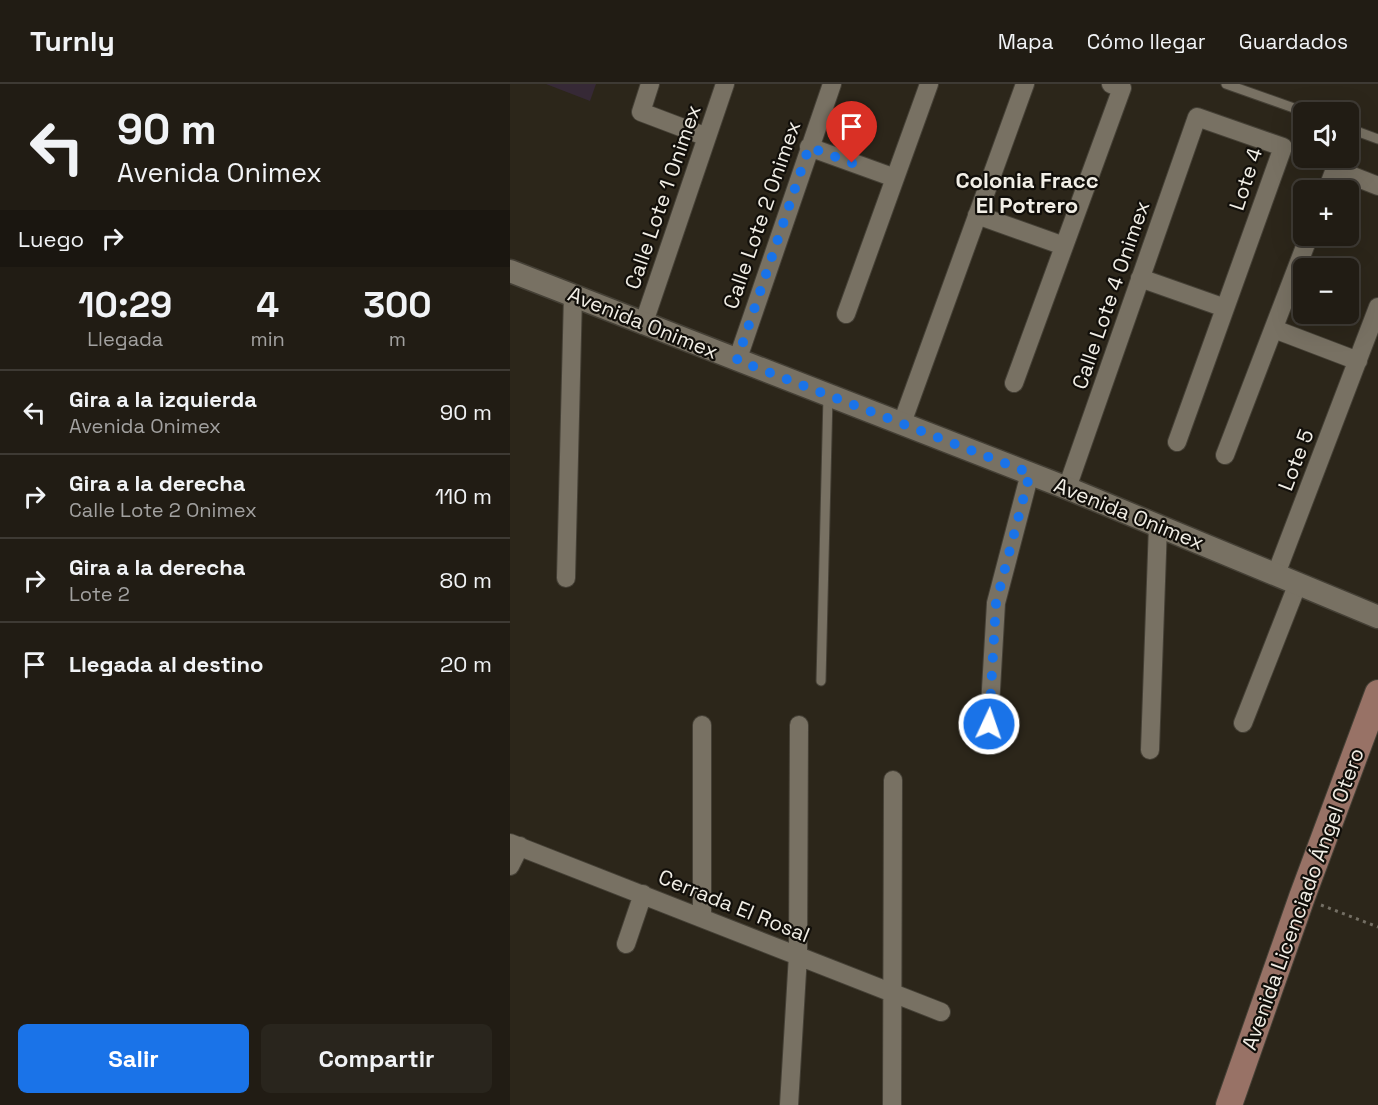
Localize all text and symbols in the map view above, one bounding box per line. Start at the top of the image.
text: Turnly [30,23,115,59]
text: Mapa [998,28,1054,55]
text: Cómo llegar [1087,28,1206,55]
text: Guardados [1239,28,1348,55]
street label: Calle Lote 1 Onimex [618,101,707,293]
pin [826,101,877,163]
map controls [1293,102,1359,324]
button: sound [1293,102,1359,168]
text: 90 m [117,103,217,156]
icon: left [18,108,96,186]
icon: arrive [835,110,868,143]
street label: Calle Lote 2 Onimex [717,117,806,312]
street label: Lote 4 [1223,144,1268,214]
text: Avenida Onimex [117,155,322,190]
district label: Colonia Fracc El Potrero [955,166,1099,219]
button: + [1293,180,1359,246]
street label: Calle Lote 4 Onimex [1066,197,1155,393]
icon: right [96,222,129,255]
text: Luego [18,225,84,253]
button: − [1293,258,1359,324]
street label: Avenida Onimex [564,280,722,365]
text: 10:29 [78,282,172,328]
text: 4 [256,282,279,328]
text: 300 [363,282,432,328]
text: Llegada [87,326,163,352]
text: min [250,326,285,352]
text: m [389,326,406,352]
text: Gira a la izquierda [69,385,257,413]
icon: left [18,396,51,429]
text: 90 m [440,398,492,426]
text: Avenida Onimex [69,413,221,439]
street label: Lote 5 [1272,425,1320,494]
text: Gira a la derecha [69,469,246,497]
street label: Avenida Onimex [1050,471,1208,556]
icon: right [18,480,51,513]
text: 110 m [435,482,492,510]
text: Calle Lote 2 Onimex [69,497,257,523]
text: Gira a la derecha [69,553,246,581]
icon: right [18,564,51,597]
text: 80 m [440,566,492,594]
text: Lote 2 [69,581,130,607]
icon: arrive [18,648,51,681]
text: Llegada al destino [69,650,263,678]
text: 20 m [440,650,492,678]
position arrow [957,692,1021,756]
street label: Avenida Licenciado Ángel Otero [1235,744,1370,1054]
street label: Cerrada El Rosal [654,863,814,948]
button: Salir [18,1024,249,1093]
button: Compartir [261,1024,492,1093]

